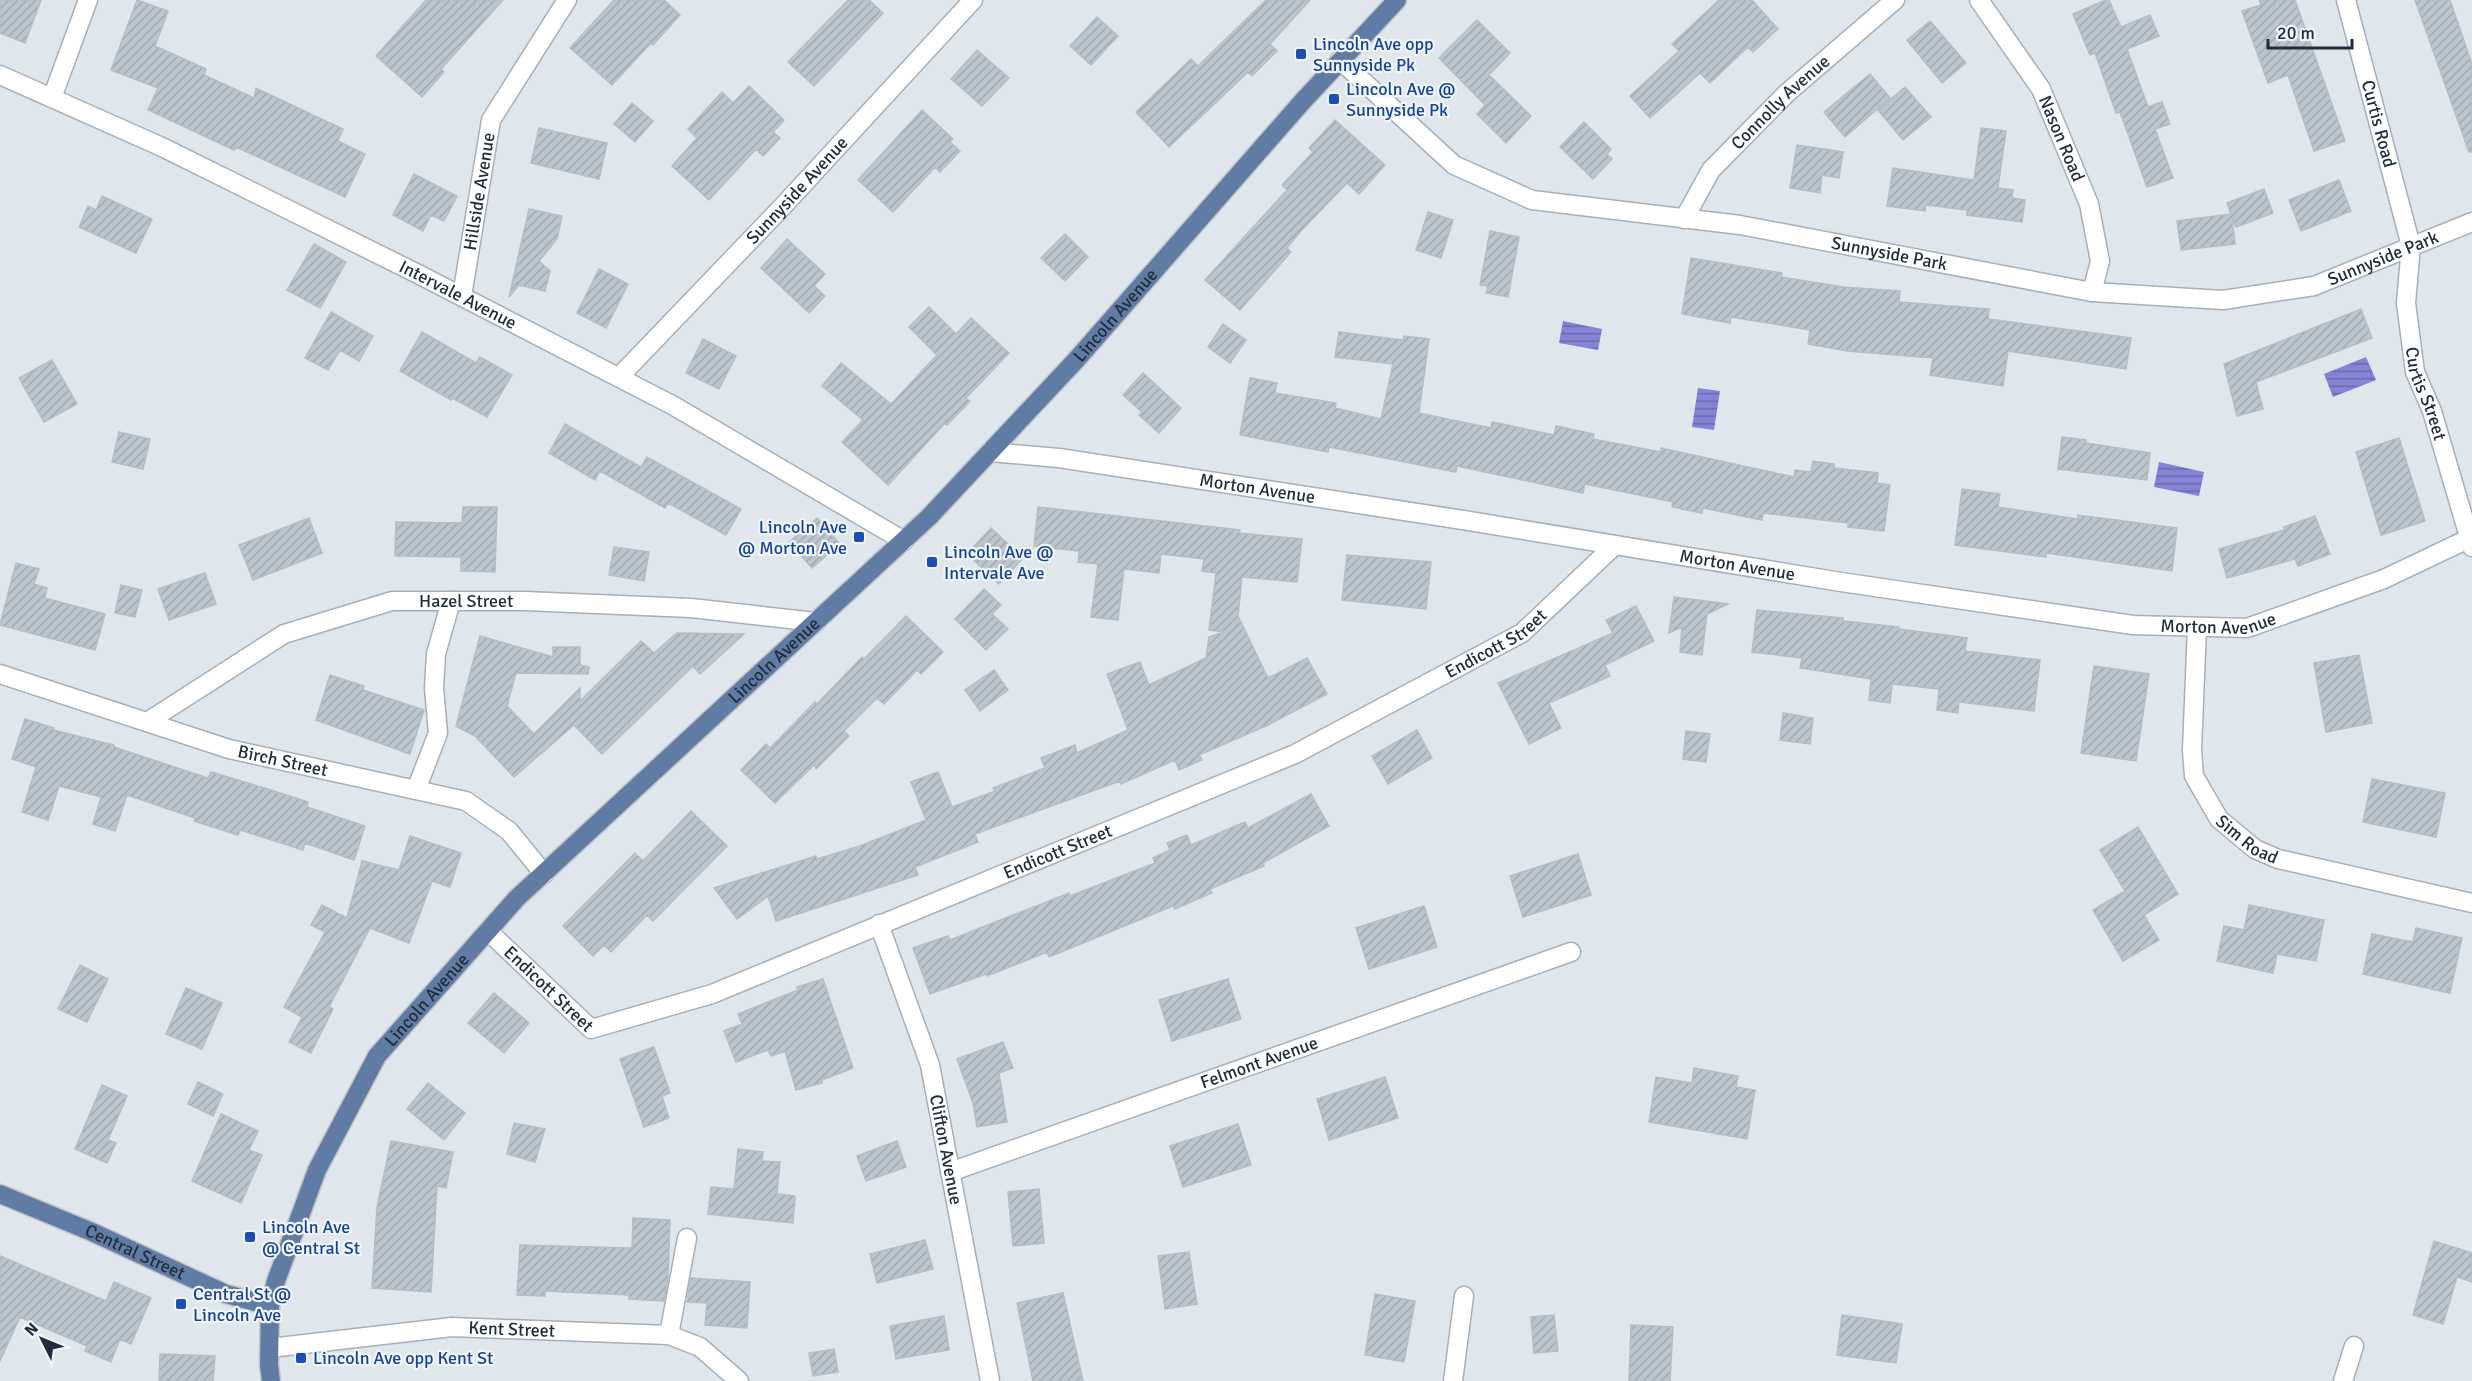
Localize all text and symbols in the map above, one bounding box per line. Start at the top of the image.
scale bar [2268,12,2352,50]
text: 20 m [2277,22,2315,44]
place label: Lincoln Ave opp Sunnyside Pk [1313,33,1434,76]
marker: Lincoln Ave opp Sunnyside Pk [1294,47,1308,61]
street label: Connolly Avenue [1726,50,1834,154]
place label: Lincoln Ave @ Sunnyside Pk [1346,78,1455,121]
street label: Curtis Road [2357,78,2401,170]
marker: Lincoln Ave @ Sunnyside Pk [1327,92,1341,106]
street label: Nason Road [2034,92,2089,185]
street label: Hillside Avenue [459,131,500,252]
street label: Sunnyside Avenue [741,132,853,249]
street label: Sunnyside Park [2324,226,2442,290]
street label: Sunnyside Park [1830,232,1949,275]
street label: Intervale Avenue [396,255,520,334]
street label: Lincoln Avenue [1069,264,1162,366]
street label: Curtis Street [2401,346,2451,443]
street label: Morton Avenue [1198,469,1317,508]
place label: Lincoln Ave @ Morton Ave [738,516,847,559]
marker: Lincoln Ave @ Morton Ave [852,530,866,544]
place label: Lincoln Ave @ Intervale Ave [944,541,1053,584]
street label: Morton Avenue [1678,545,1797,585]
marker: Lincoln Ave @ Intervale Ave [925,555,939,569]
street label: Hazel Street [419,590,513,612]
street label: Endicott Street [1441,604,1551,683]
street label: Morton Avenue [2160,608,2279,639]
street label: Lincoln Avenue [723,613,824,708]
street label: Birch Street [236,740,330,781]
street label: Sim Road [2211,810,2281,869]
street label: Endicott Street [1000,820,1115,884]
street label: Endicott Street [499,941,598,1037]
street label: Lincoln Avenue [380,949,474,1051]
street label: Felmont Avenue [1197,1031,1321,1093]
street label: Clifton Avenue [925,1092,967,1207]
place label: Lincoln Ave @ Central St [262,1216,360,1259]
street label: Central Street [82,1219,189,1285]
marker: Lincoln Ave @ Central St [243,1230,257,1244]
place label: Central St @ Lincoln Ave [193,1283,291,1326]
marker: Central St @ Lincoln Ave [174,1297,188,1311]
north arrow [12,1309,72,1369]
street label: Kent Street [468,1317,555,1342]
text: N [21,1319,43,1340]
place label: Lincoln Ave opp Kent St [313,1347,493,1369]
marker: Lincoln Ave opp Kent St [294,1351,308,1365]

